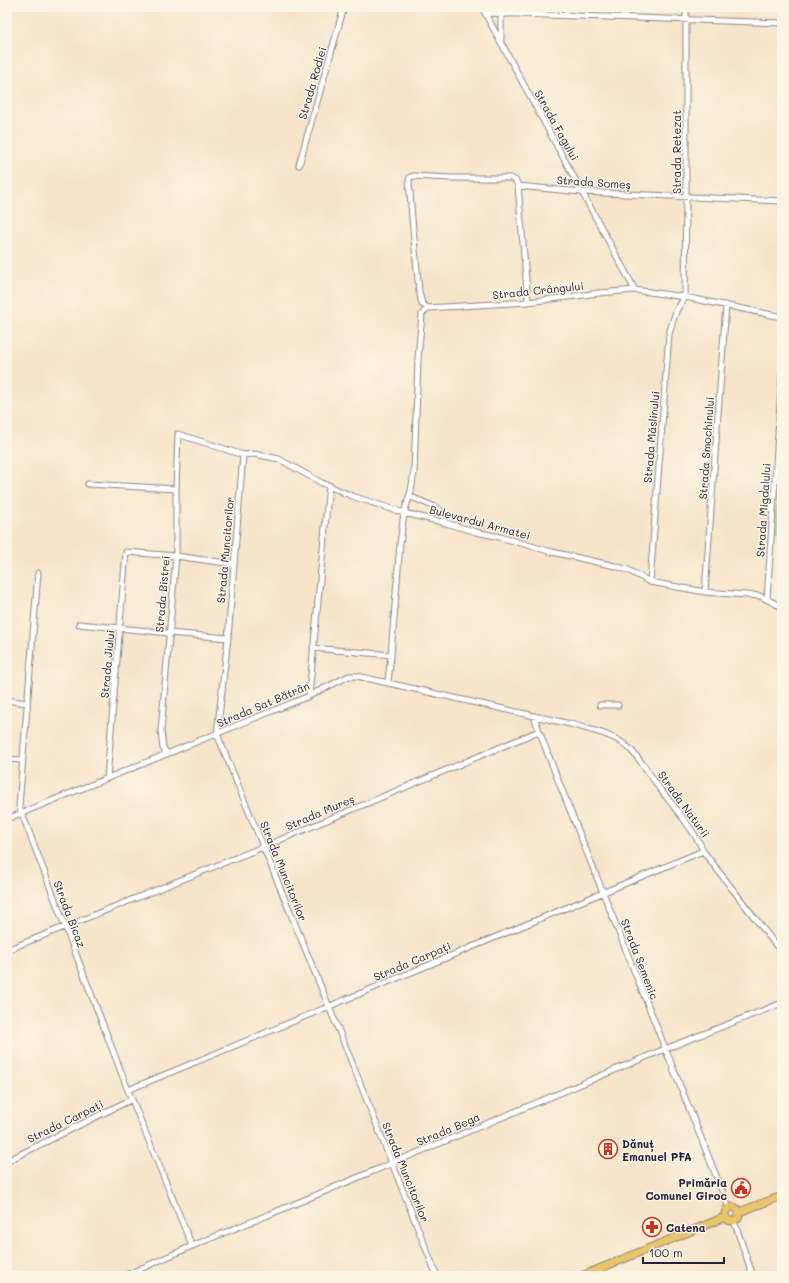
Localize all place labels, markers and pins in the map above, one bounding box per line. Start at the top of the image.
place label: Dănuț Emanuel PFA [622,1136,692,1164]
building icon: Dănuț Emanuel PFA [597,1138,619,1160]
place label: Primăria Comunei Giroc [645,1175,727,1203]
public building icon: Primăria Comunei Giroc [730,1177,752,1199]
pharmacy icon: Catena [641,1216,663,1238]
place label: Catena [666,1220,706,1235]

